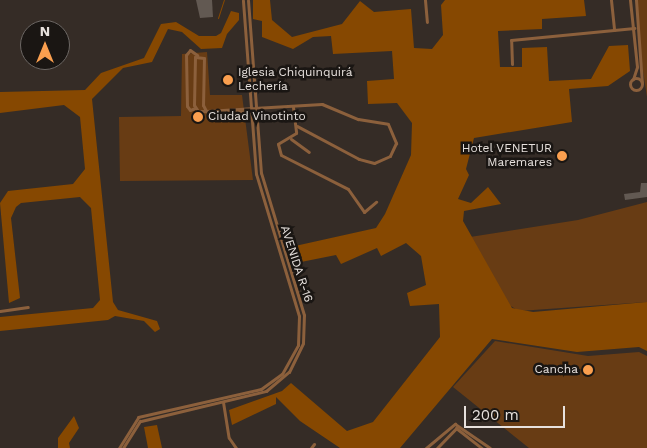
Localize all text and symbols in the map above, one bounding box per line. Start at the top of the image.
north arrow [20,20,70,70]
text: N [40,23,50,39]
place label: Iglesia Chiquinquirá Lechería [238,66,353,94]
marker: Iglesia Chiquinquirá Lechería [222,74,234,86]
place label: Ciudad Vinotinto [208,110,306,124]
marker: Ciudad Vinotinto [192,111,204,123]
place label: Hotel VENETUR Maremares [461,142,552,170]
marker: Hotel VENETUR Maremares [556,150,568,162]
street label: AVENIDA R-16 [277,223,315,305]
place label: Cancha [535,363,578,377]
marker: Cancha [582,364,594,376]
scale bar [467,396,568,428]
text: 200 m [472,406,519,424]

